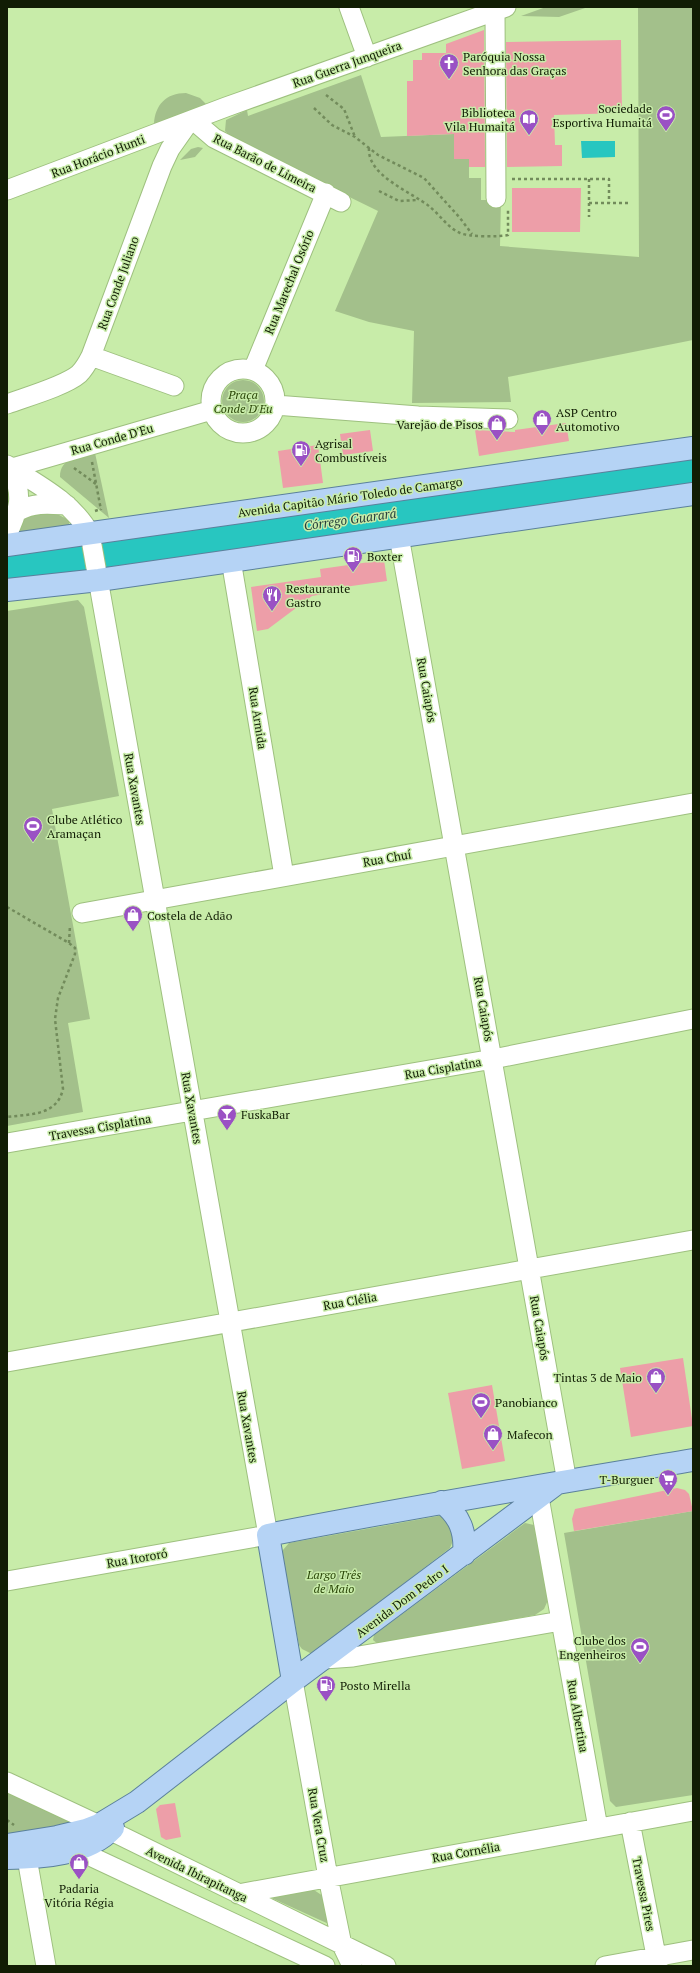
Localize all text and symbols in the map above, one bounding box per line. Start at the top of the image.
street label: Rua Guerra Junqueira [291,37,403,91]
place label: Paróquia Nossa Senhora das Graças [463,49,566,78]
church icon: Paróquia Nossa Senhora das Graças [438,52,460,80]
place label: Sociedade Esportiva Humaitá [552,101,652,130]
sports icon: Sociedade Esportiva Humaitá [655,104,677,132]
place label: Biblioteca Vila Humaitá [444,105,515,134]
library icon: Biblioteca Vila Humaitá [518,108,540,136]
street label: Rua Horácio Hunti [49,131,147,181]
street label: Rua Barão de Limeira [211,131,319,195]
street label: Rua Marechal Osório [261,227,317,336]
street label: Rua Conde Juliano [94,234,142,332]
park label: Praça Conde D'Eu [213,387,273,416]
place label: ASP Centro Automotivo [556,405,620,434]
shop icon: ASP Centro Automotivo [531,408,553,436]
shop icon: Varejão de Pisos [486,413,508,441]
place label: Varejão de Pisos [397,417,483,432]
street label: Rua Conde D'Eu [69,420,155,458]
place label: Agrisal Combustíveis [315,436,387,465]
fuel station icon: Agrisal Combustíveis [290,439,312,467]
street label: Avenida Capitão Mário Toledo de Camargo [237,474,464,520]
water label: Córrego Guarará [302,504,398,534]
fuel station icon: Boxter [342,545,364,573]
place label: Boxter [367,549,403,564]
place label: Restaurante Gastro [286,581,350,610]
restaurant icon: Restaurante Gastro [261,584,283,612]
street label: Rua Caiapós [414,656,440,724]
street label: Rua Armida [246,686,270,750]
street label: Rua Xavantes [121,752,149,826]
place label: Clube Atlético Aramaçan [47,812,123,841]
sports icon: Clube Atlético Aramaçan [22,815,44,843]
street label: Rua Chuí [362,846,413,870]
shop icon: Costela de Adão [122,904,144,932]
place label: Costela de Adão [147,908,233,923]
street label: Rua Caiapós [471,975,497,1043]
street label: Rua Cisplatina [403,1054,483,1082]
street label: Rua Xavantes [178,1071,206,1145]
bar icon: FuskaBar [216,1103,238,1131]
place label: FuskaBar [241,1107,290,1122]
street label: Travessa Cisplatina [48,1111,152,1143]
street label: Rua Clélia [322,1289,378,1313]
street label: Rua Caiapós [527,1294,553,1362]
shop icon: Tintas 3 de Maio [645,1366,667,1394]
place label: Tintas 3 de Maio [554,1370,642,1385]
street label: Rua Xavantes [234,1390,262,1464]
sports icon: Panobianco [470,1391,492,1419]
place label: Panobianco [495,1395,558,1410]
shop icon: Mafecon [482,1423,504,1451]
place label: Mafecon [507,1427,553,1442]
supermarket icon: T-Burguer [657,1468,679,1496]
place label: T-Burguer [600,1472,654,1487]
street label: Rua Itororó [106,1545,169,1571]
street label: Avenida Dom Pedro I [353,1561,451,1641]
park label: Largo Três de Maio [306,1567,361,1596]
place label: Clube dos Engenheiros [559,1633,626,1662]
sports icon: Clube dos Engenheiros [629,1636,651,1664]
fuel station icon: Posto Mirella [315,1674,337,1702]
place label: Posto Mirella [340,1678,411,1693]
street label: Rua Albertina [564,1678,592,1754]
street label: Rua Vera Cruz [305,1787,333,1863]
street label: Rua Cornélia [431,1839,501,1865]
street label: Avenida Ibirapitanga [144,1843,250,1905]
shop icon: Padaria Vitória Régia [68,1852,90,1880]
street label: Travessa Pires [629,1855,659,1933]
place label: Padaria Vitória Régia [44,1881,114,1910]

